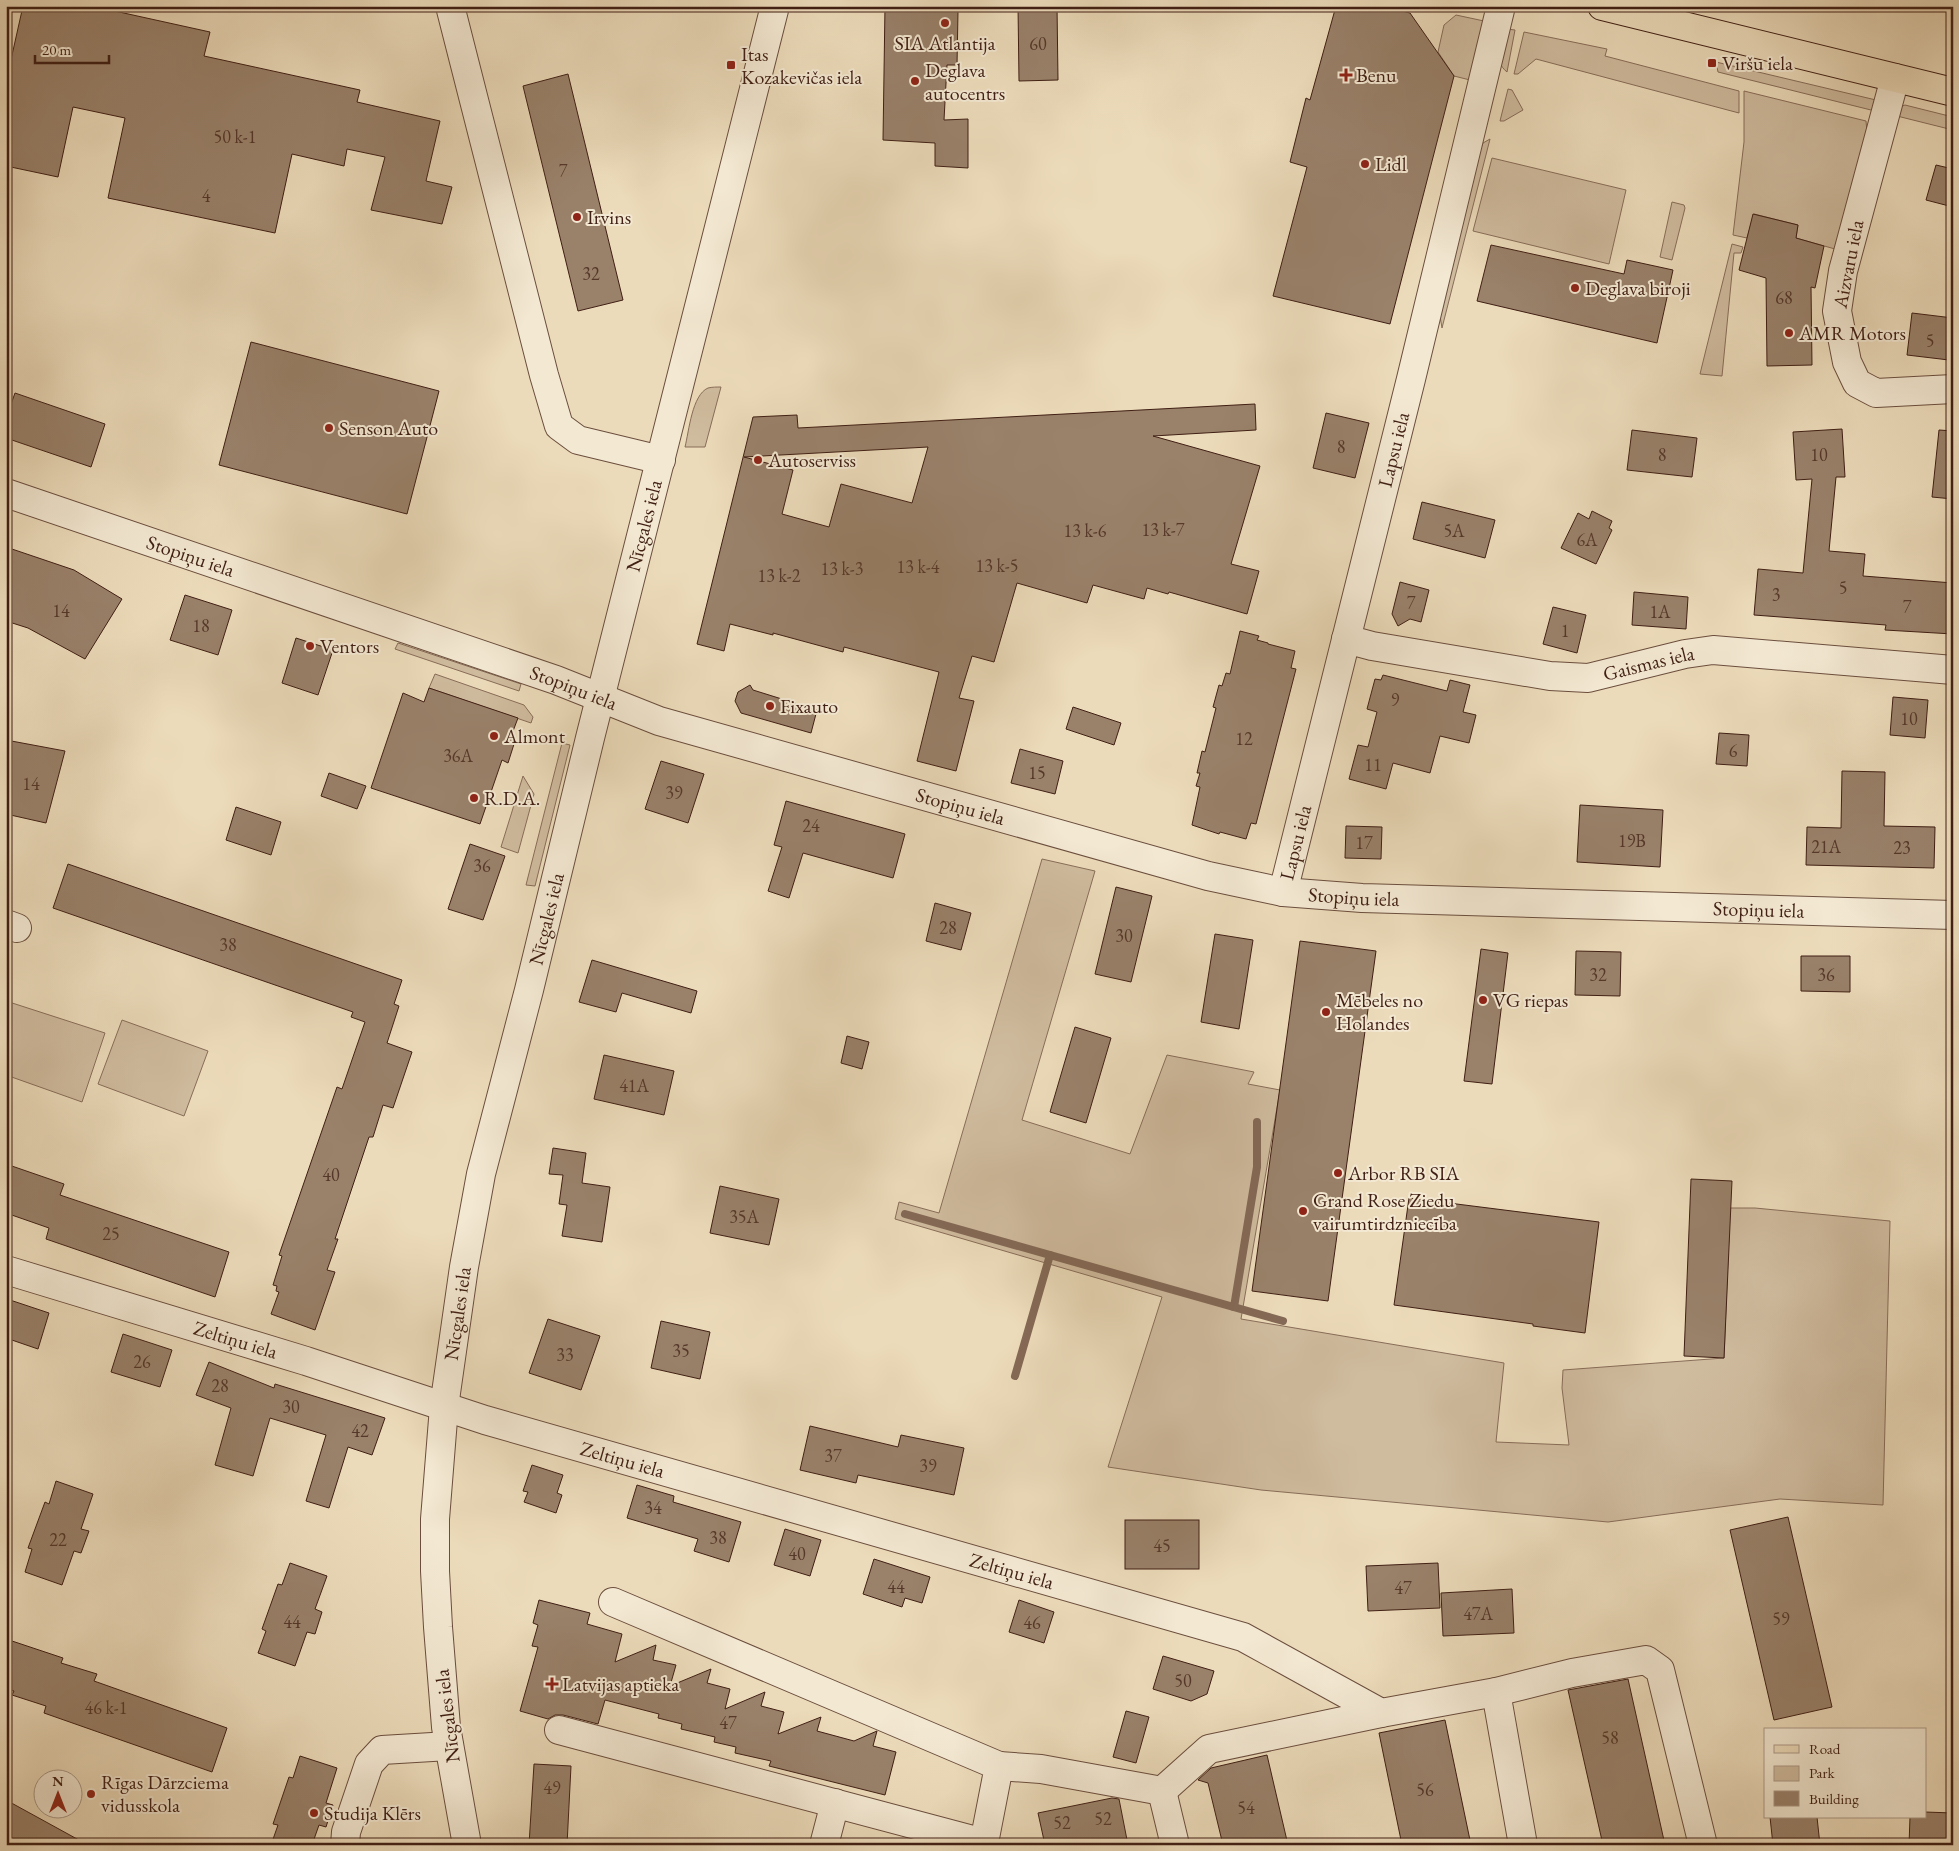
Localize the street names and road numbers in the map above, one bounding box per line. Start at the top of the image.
street label: Aizvaru iela [1827,218,1869,311]
street label: Lapsu iela [1372,409,1415,490]
street label: Nīcgales iela [620,477,668,575]
street label: Stopiņu iela [143,529,238,583]
street label: Gaismas iela [1600,640,1696,687]
street label: Stopiņu iela [527,659,621,716]
street label: Stopiņu iela [913,781,1008,831]
street label: Lapsu iela [1273,802,1317,883]
street label: Nīcgales iela [523,870,570,968]
street label: Stopiņu iela [1307,881,1400,912]
street label: Stopiņu iela [1713,895,1805,924]
street label: Nīcgales iela [438,1265,477,1362]
street label: Zeltiņu iela [191,1315,281,1365]
street label: Zeltiņu iela [577,1435,668,1484]
street label: Zeltiņu iela [967,1546,1057,1595]
street label: Nīcgales iela [428,1668,466,1764]

